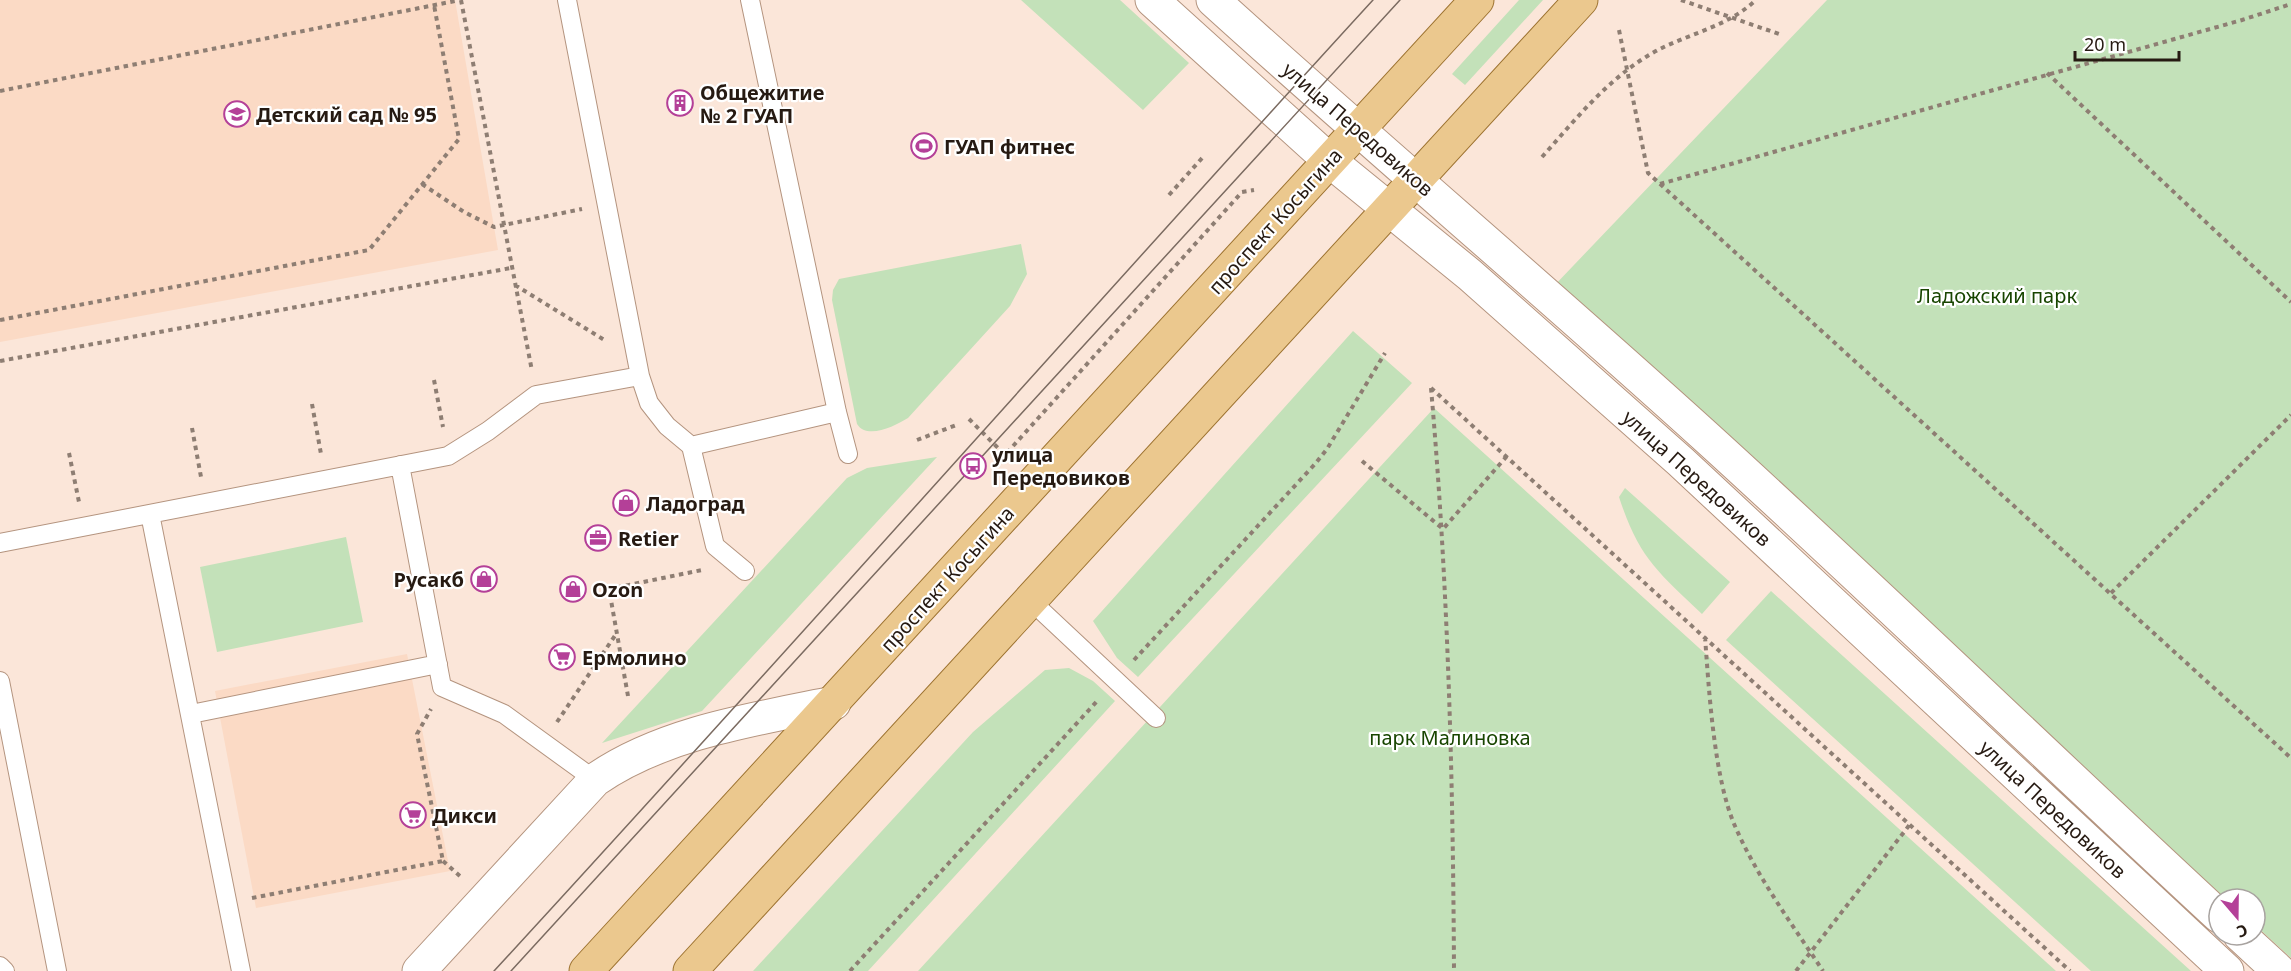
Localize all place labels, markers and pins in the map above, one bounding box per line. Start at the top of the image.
place label: Общежитие № 2 ГУАП [700,79,824,129]
building icon: Общежитие № 2 ГУАП [665,88,695,118]
school or university icon: Детский сад № 95 [222,99,252,129]
place label: Детский сад № 95 [256,101,437,128]
sports icon: ГУАП фитнес [909,131,939,161]
place label: ГУАП фитнес [944,133,1075,160]
place label: улица Передовиков [991,441,1130,491]
bus stop icon: улица Передовиков [958,451,988,481]
shop icon: Ладоград [611,488,641,518]
place label: Ладоград [646,490,745,517]
office icon: Retier [583,523,613,553]
place label: Retier [618,525,679,552]
shop icon: Русакб [469,564,499,594]
place label: Русакб [394,566,464,593]
shop icon: Ozon [558,574,588,604]
place label: Ozon [592,576,643,603]
supermarket icon: Ермолино [547,642,577,672]
place label: Ермолино [582,644,687,671]
supermarket icon: Дикси [398,800,428,830]
place label: Дикси [432,802,497,829]

